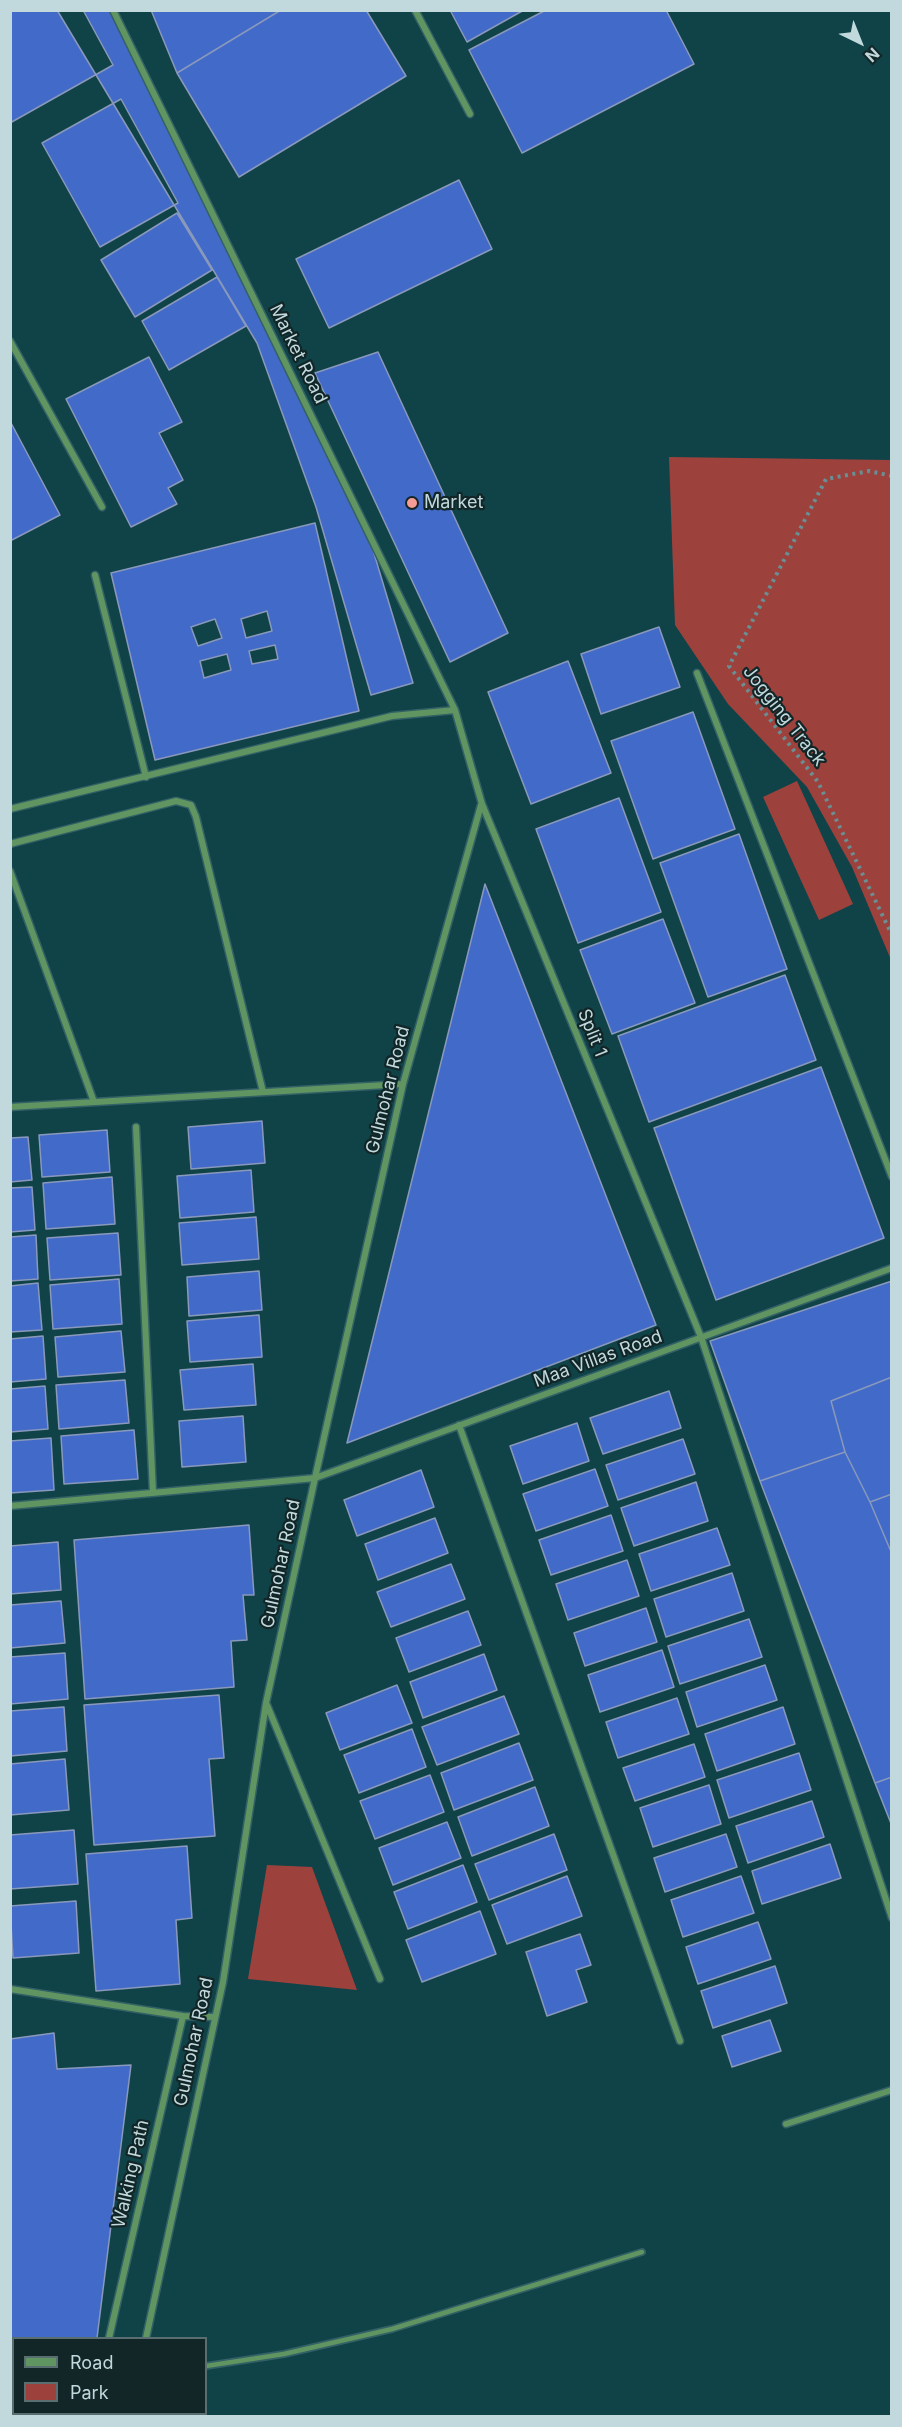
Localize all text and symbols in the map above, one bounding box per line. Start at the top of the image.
north arrow [830,12,890,72]
text: N [861,44,884,67]
street label: Market Road [265,301,331,407]
place label: Market [424,492,483,514]
marker: Market [405,496,419,510]
street label: Jogging Track [738,661,830,771]
street label: Split 1 [573,1006,611,1060]
street label: Gulmohar Road [362,1024,414,1156]
street label: Maa Villas Road [531,1326,665,1392]
street label: Gulmohar Road [257,1498,305,1630]
street label: Gulmohar Road [170,1976,218,2108]
street label: Walking Path [108,2118,154,2230]
legend [12,2337,207,2415]
text: Road [70,2352,113,2373]
text: Park [70,2382,109,2403]

